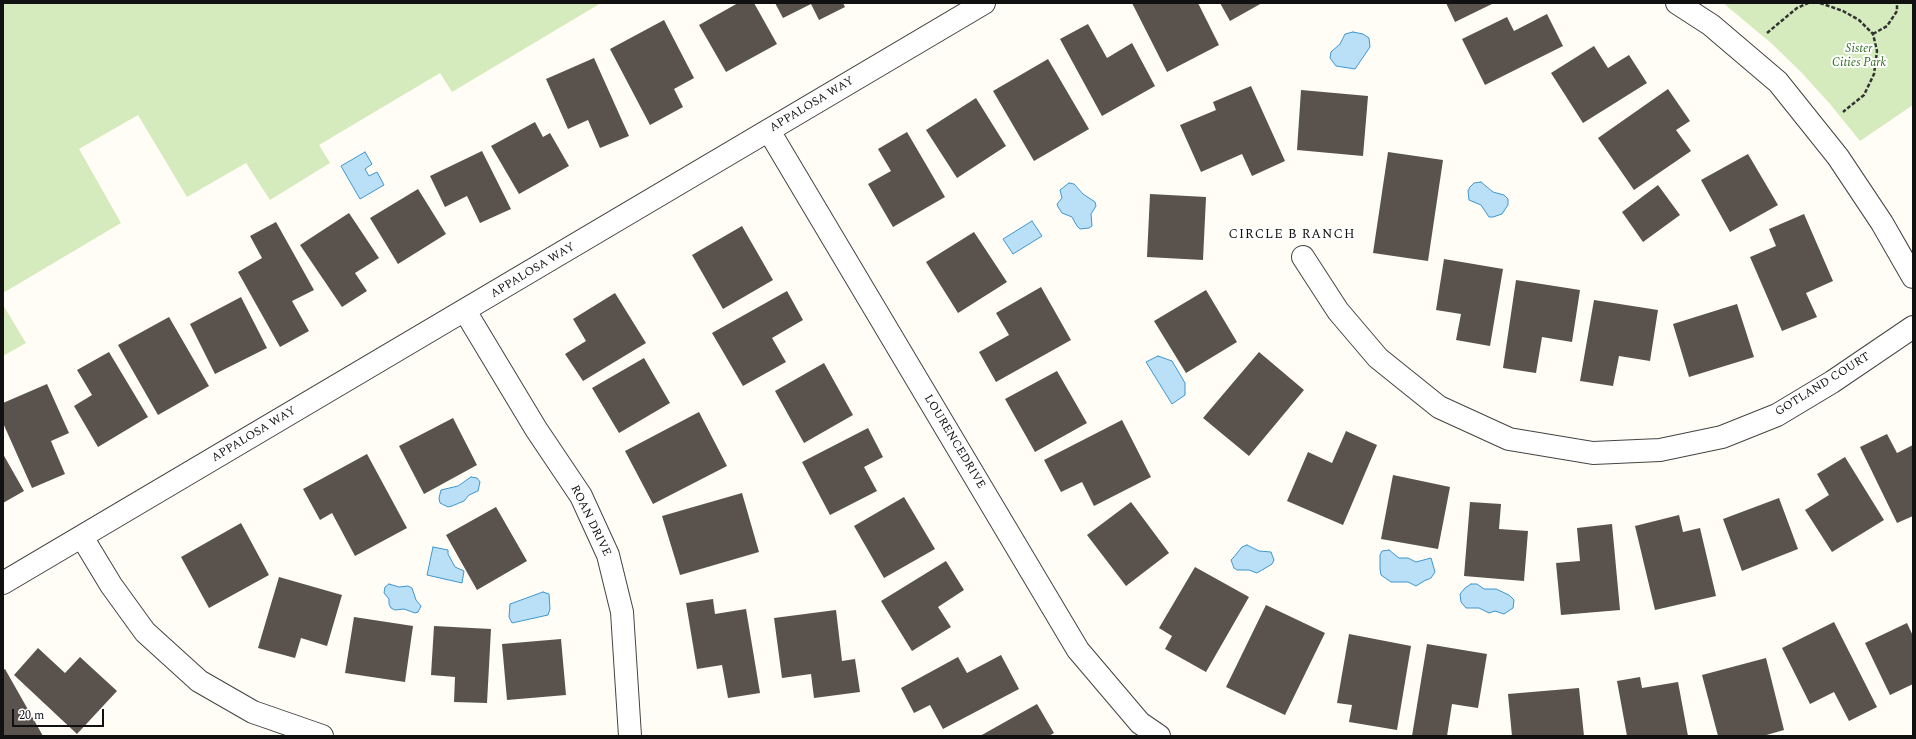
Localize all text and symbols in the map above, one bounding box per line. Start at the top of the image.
park label: Sister Cities Park [1832,43,1886,71]
street label: APPALOSA WAY [767,74,857,136]
district label: CIRCLE B RANCH [1229,227,1355,243]
street label: APPALOSA WAY [488,240,578,302]
street label: GOTLAND COURT [1773,350,1873,420]
street label: LOURENCEDRIVE [920,392,988,492]
street label: APPALOSA WAY [209,404,299,466]
street label: ROAN DRIVE [567,483,613,559]
scale bar [14,701,106,727]
text: 20 m [19,706,44,725]

